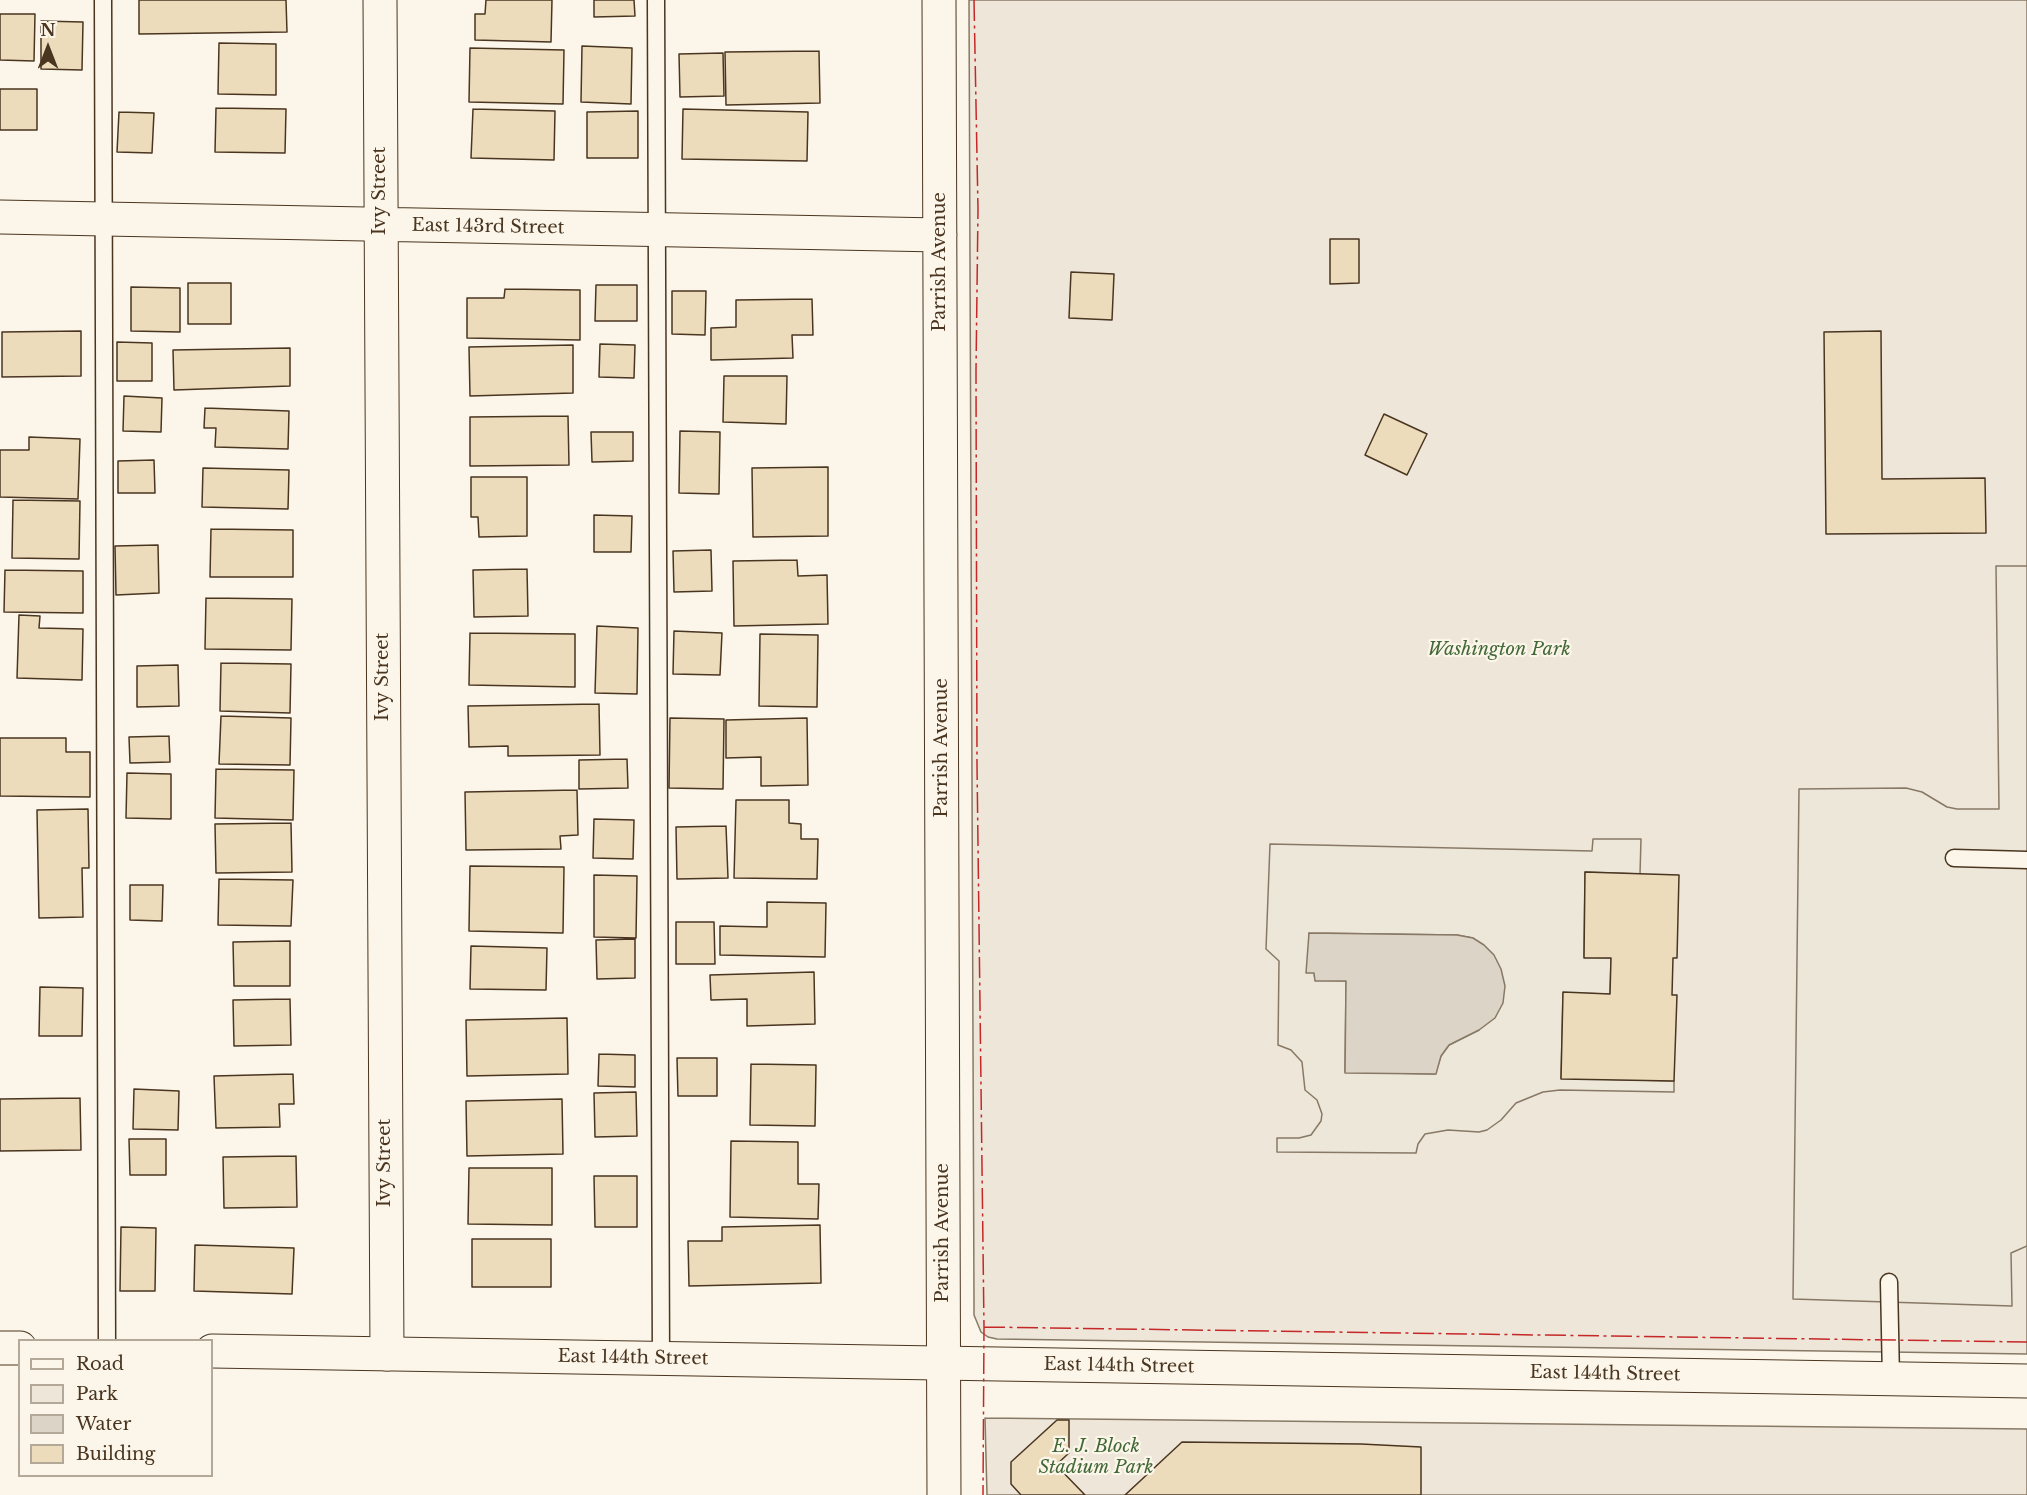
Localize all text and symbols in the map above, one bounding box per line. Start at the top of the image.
north arrow [18,18,78,78]
text: N [40,20,56,40]
street label: Ivy Street [369,147,391,235]
street label: Parrish Avenue [929,192,951,332]
street label: East 143rd Street [411,215,565,239]
street label: Ivy Street [372,633,394,721]
park label: Washington Park [1428,639,1570,661]
street label: Parrish Avenue [931,678,953,818]
street label: Ivy Street [374,1119,396,1207]
street label: Parrish Avenue [932,1163,954,1303]
legend [18,1339,213,1477]
street label: East 144th Street [557,1346,709,1370]
text: Road [76,1353,124,1375]
street label: East 144th Street [1043,1354,1195,1378]
street label: East 144th Street [1529,1362,1681,1386]
text: Park [76,1383,118,1405]
text: Water [76,1413,131,1435]
park label: E. J. Block Stadium Park [1039,1436,1153,1478]
text: Building [76,1443,155,1465]

